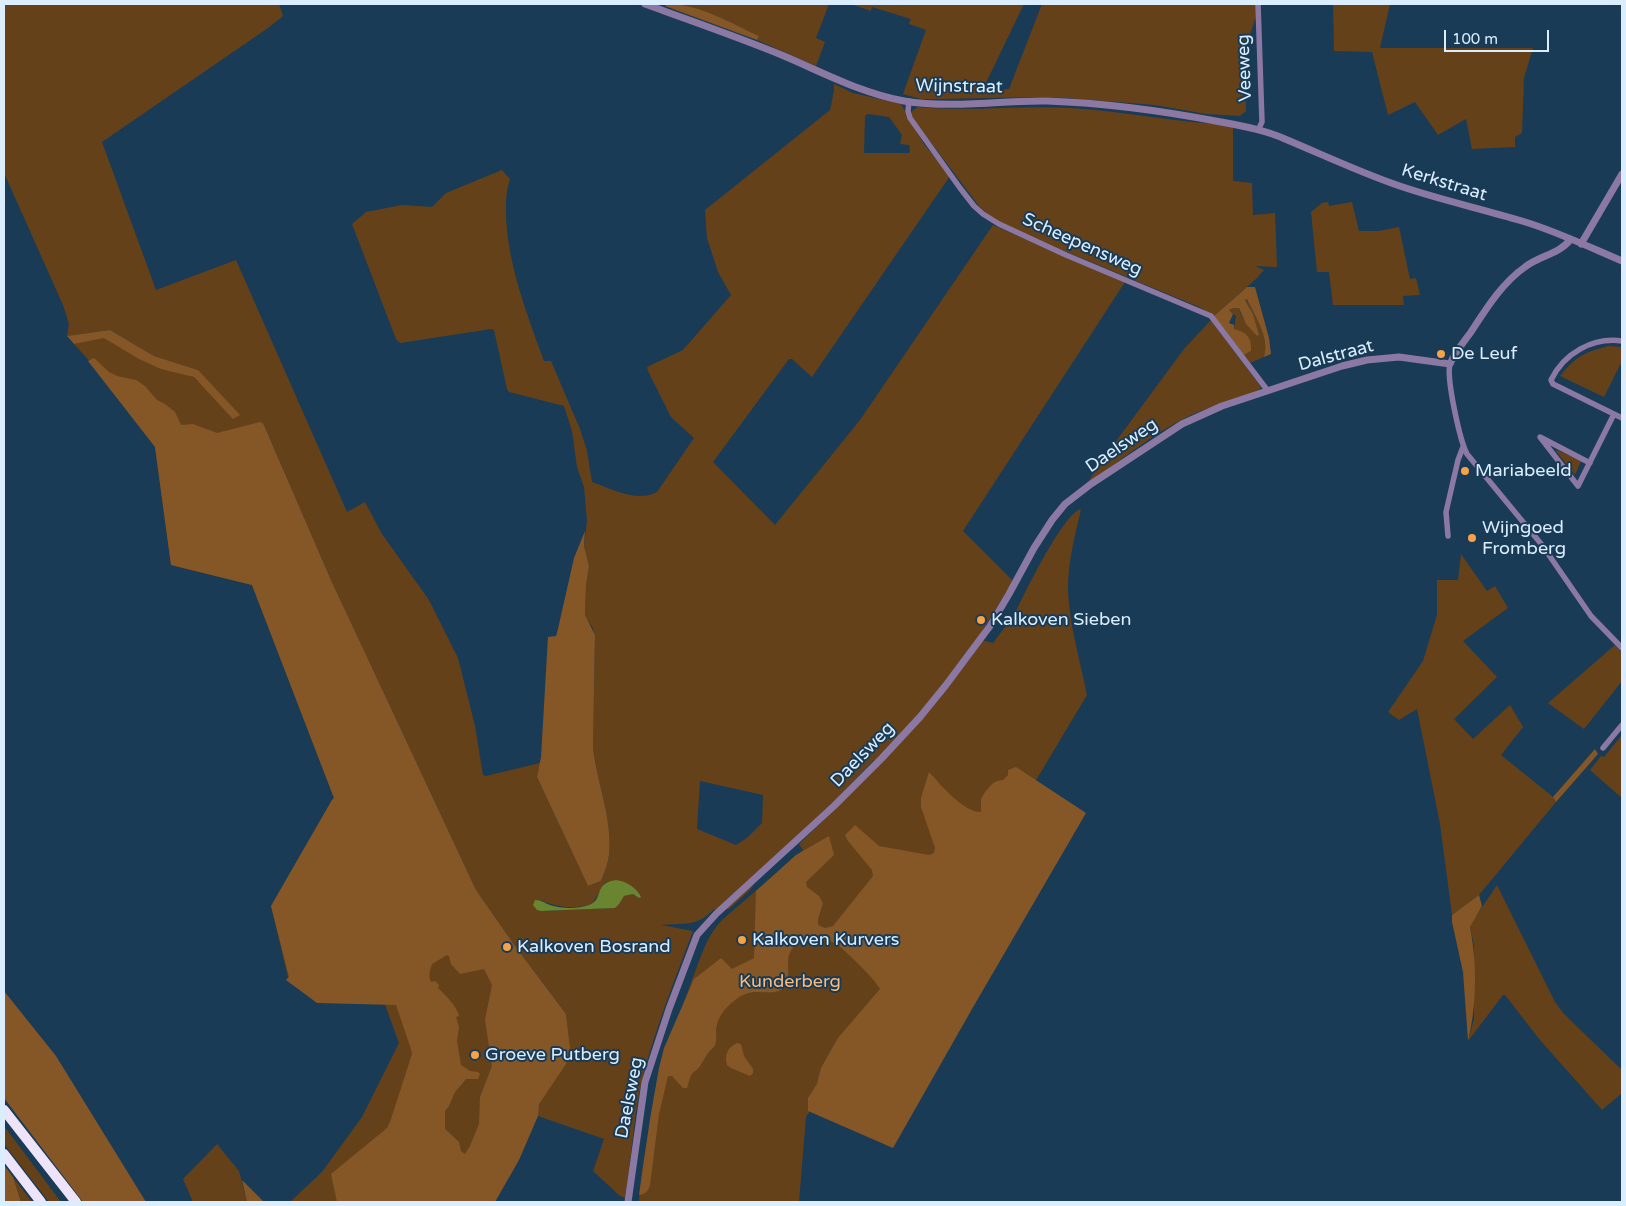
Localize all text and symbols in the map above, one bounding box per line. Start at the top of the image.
scale bar [1446,20,1551,52]
text: 100 m [1452,30,1498,48]
street label: Veeweg [1233,34,1257,102]
street label: Wijnstraat [915,75,1003,99]
street label: Kerkstraat [1399,160,1489,206]
street label: Scheepensweg [1019,209,1145,281]
street label: Dalstraat [1296,336,1376,376]
place label: De Leuf [1451,343,1517,365]
marker: De Leuf [1435,348,1447,360]
street label: Daelsweg [1082,414,1162,478]
place label: Mariabeeld [1475,460,1572,482]
marker: Mariabeeld [1459,465,1471,477]
place label: Wijngoed Fromberg [1482,517,1566,560]
marker: Wijngoed Fromberg [1466,532,1478,544]
place label: Kalkoven Sieben [991,609,1131,631]
marker: Kalkoven Sieben [975,614,987,626]
street label: Daelsweg [827,718,899,792]
place label: Kalkoven Kurvers [752,929,899,951]
marker: Kalkoven Kurvers [736,934,748,946]
place label: Kalkoven Bosrand [517,936,671,958]
marker: Kalkoven Bosrand [501,941,513,953]
park label: Kunderberg [739,971,841,993]
place label: Groeve Putberg [485,1044,620,1066]
marker: Groeve Putberg [469,1049,481,1061]
street label: Daelsweg [612,1056,648,1140]

